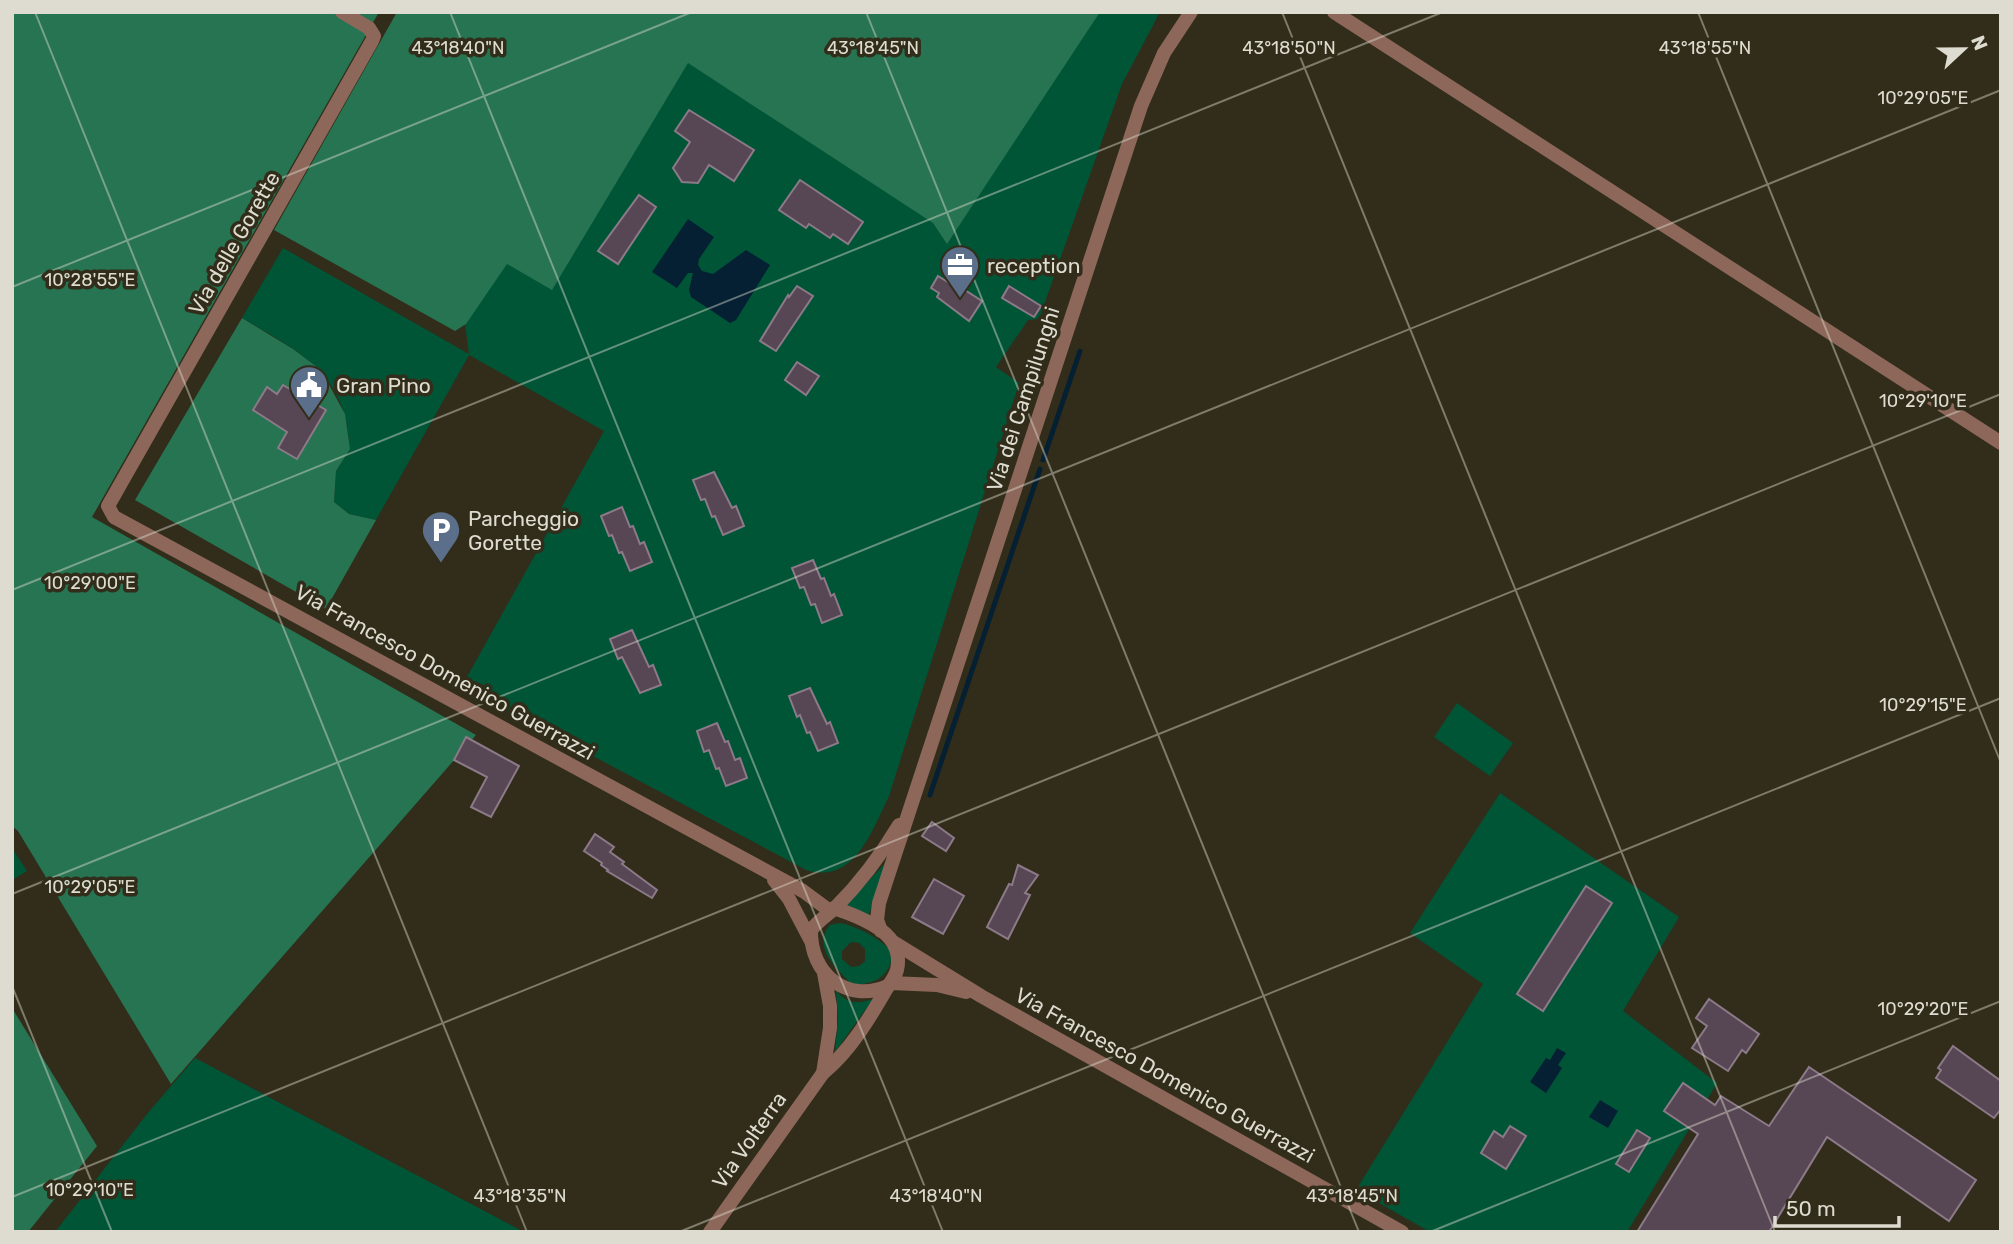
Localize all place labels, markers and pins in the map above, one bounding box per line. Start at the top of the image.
office icon: reception [939,244,981,299]
place label: reception [987,253,1080,278]
public building icon: Gran Pino [288,364,330,419]
place label: Gran Pino [336,373,431,398]
place label: Parcheggio Gorette [468,506,579,555]
parking icon: Parcheggio Gorette [420,509,462,564]

